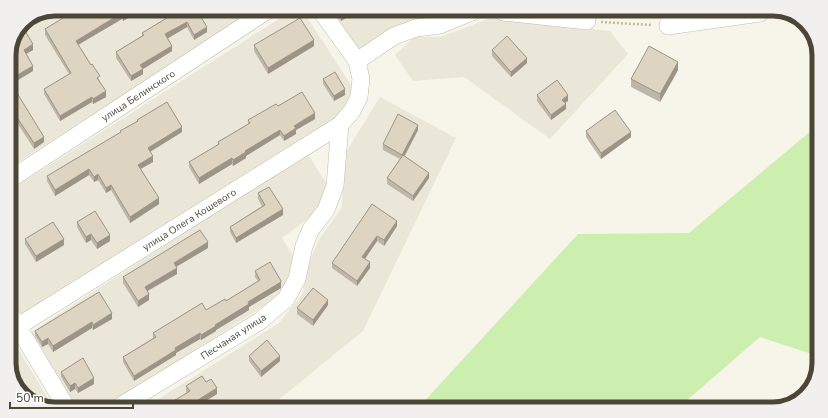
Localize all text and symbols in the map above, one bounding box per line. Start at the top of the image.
street label: улица Белинского [99,66,179,125]
street label: улица Олега Кошевого [140,185,239,254]
street label: Песчаная улица [198,310,269,363]
scale bar [10,384,133,410]
text: 50 m [16,390,44,406]

